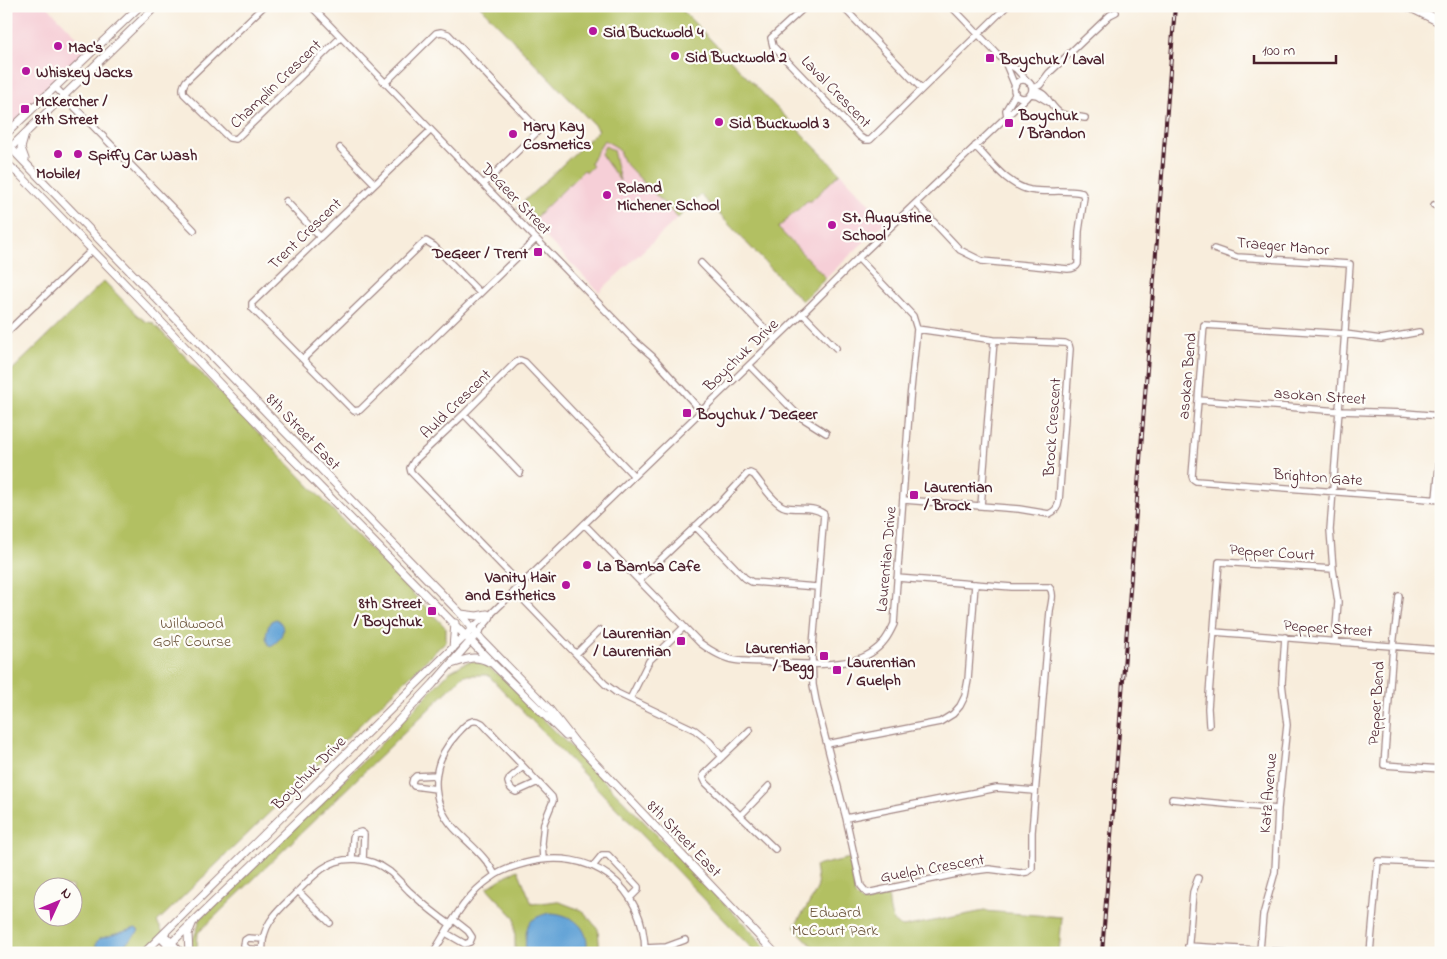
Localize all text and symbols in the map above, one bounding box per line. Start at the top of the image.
place label: Sid Buckwold 4 [603,21,704,45]
marker: Sid Buckwold 4 [587,25,599,37]
scale bar [1254,32,1337,64]
street label: Champlin Crescent [225,34,328,135]
place label: Mac's [68,36,103,60]
marker: Mac's [52,40,64,52]
text: 100 m [1262,40,1295,62]
place label: Sid Buckwold 2 [685,46,787,70]
place label: Boychuk / Laval [999,48,1105,73]
marker: Sid Buckwold 2 [669,50,681,62]
street label: Laval Crescent [795,51,877,134]
marker: Boychuk / Laval [984,52,996,64]
place label: Whiskey Jacks [36,61,133,86]
marker: Whiskey Jacks [20,65,32,77]
place label: McKercher / 8th Street [34,90,108,132]
marker: McKercher / 8th Street [19,103,31,115]
place label: Boychuk / Brandon [1018,104,1086,146]
place label: Sid Buckwold 3 [729,112,830,136]
place label: Mary Kay Cosmetics [523,115,591,157]
marker: Sid Buckwold 3 [713,116,725,128]
marker: Boychuk / Brandon [1003,117,1015,129]
marker: Mary Kay Cosmetics [507,128,519,140]
place label: Spiffy Car Wash [88,144,198,169]
marker: Mobile1 [52,148,64,160]
marker: Spiffy Car Wash [72,148,84,160]
street label: DeGeer Street [474,157,557,241]
place label: Mobile1 [36,162,81,186]
place label: Roland Michener School [616,176,720,218]
marker: Roland Michener School [601,189,613,201]
street label: Trent Crescent [263,192,348,276]
place label: St. Augustine School [842,206,932,248]
marker: St. Augustine School [826,219,838,231]
street label: Traeger Manor [1236,231,1330,263]
place label: DeGeer / Trent [431,242,529,266]
marker: DeGeer / Trent [532,246,544,258]
street label: Boychuk Drive [698,313,785,398]
street label: asokan Bend [1172,332,1204,421]
street label: Auld Crescent [415,364,498,445]
street label: Brock Crescent [1038,376,1068,478]
street label: asokan Street [1273,382,1367,412]
street label: 8th Street East [259,388,346,477]
place label: Boychuk / DeGeer [696,403,819,428]
marker: Boychuk / DeGeer [681,407,693,419]
street label: Brighton Gate [1271,463,1364,493]
place label: Laurentian / Brock [923,476,993,518]
marker: Laurentian / Brock [908,489,920,501]
street label: Laurentian Drive [870,505,904,613]
street label: Pepper Court [1228,538,1316,568]
place label: La Bamba Cafe [597,555,701,579]
marker: La Bamba Cafe [581,559,593,571]
place label: Vanity Hair and Esthetics [465,566,557,608]
marker: Vanity Hair and Esthetics [560,579,572,591]
place label: 8th Street / Boychuk [353,592,423,635]
marker: 8th Street / Boychuk [426,605,438,617]
park label: Wildwood Golf Course [153,612,232,654]
street label: Pepper Street [1282,614,1374,644]
place label: Laurentian / Laurentian [593,622,671,664]
marker: Laurentian / Laurentian [675,635,687,647]
place label: Laurentian / Begg [746,637,814,680]
marker: Laurentian / Begg [818,650,830,662]
place label: Laurentian / Guelph [846,651,916,693]
street label: Pepper Bend [1362,660,1392,746]
marker: Laurentian / Guelph [831,664,843,676]
street label: Boychuk Drive [266,730,353,817]
street label: Katz Avenue [1254,751,1285,834]
street label: 8th Street East [640,795,727,884]
street label: Guelph Crescent [878,848,987,890]
north arrow [32,876,82,926]
text: N [55,883,77,905]
park label: Edward McCourt Park [792,901,879,943]

